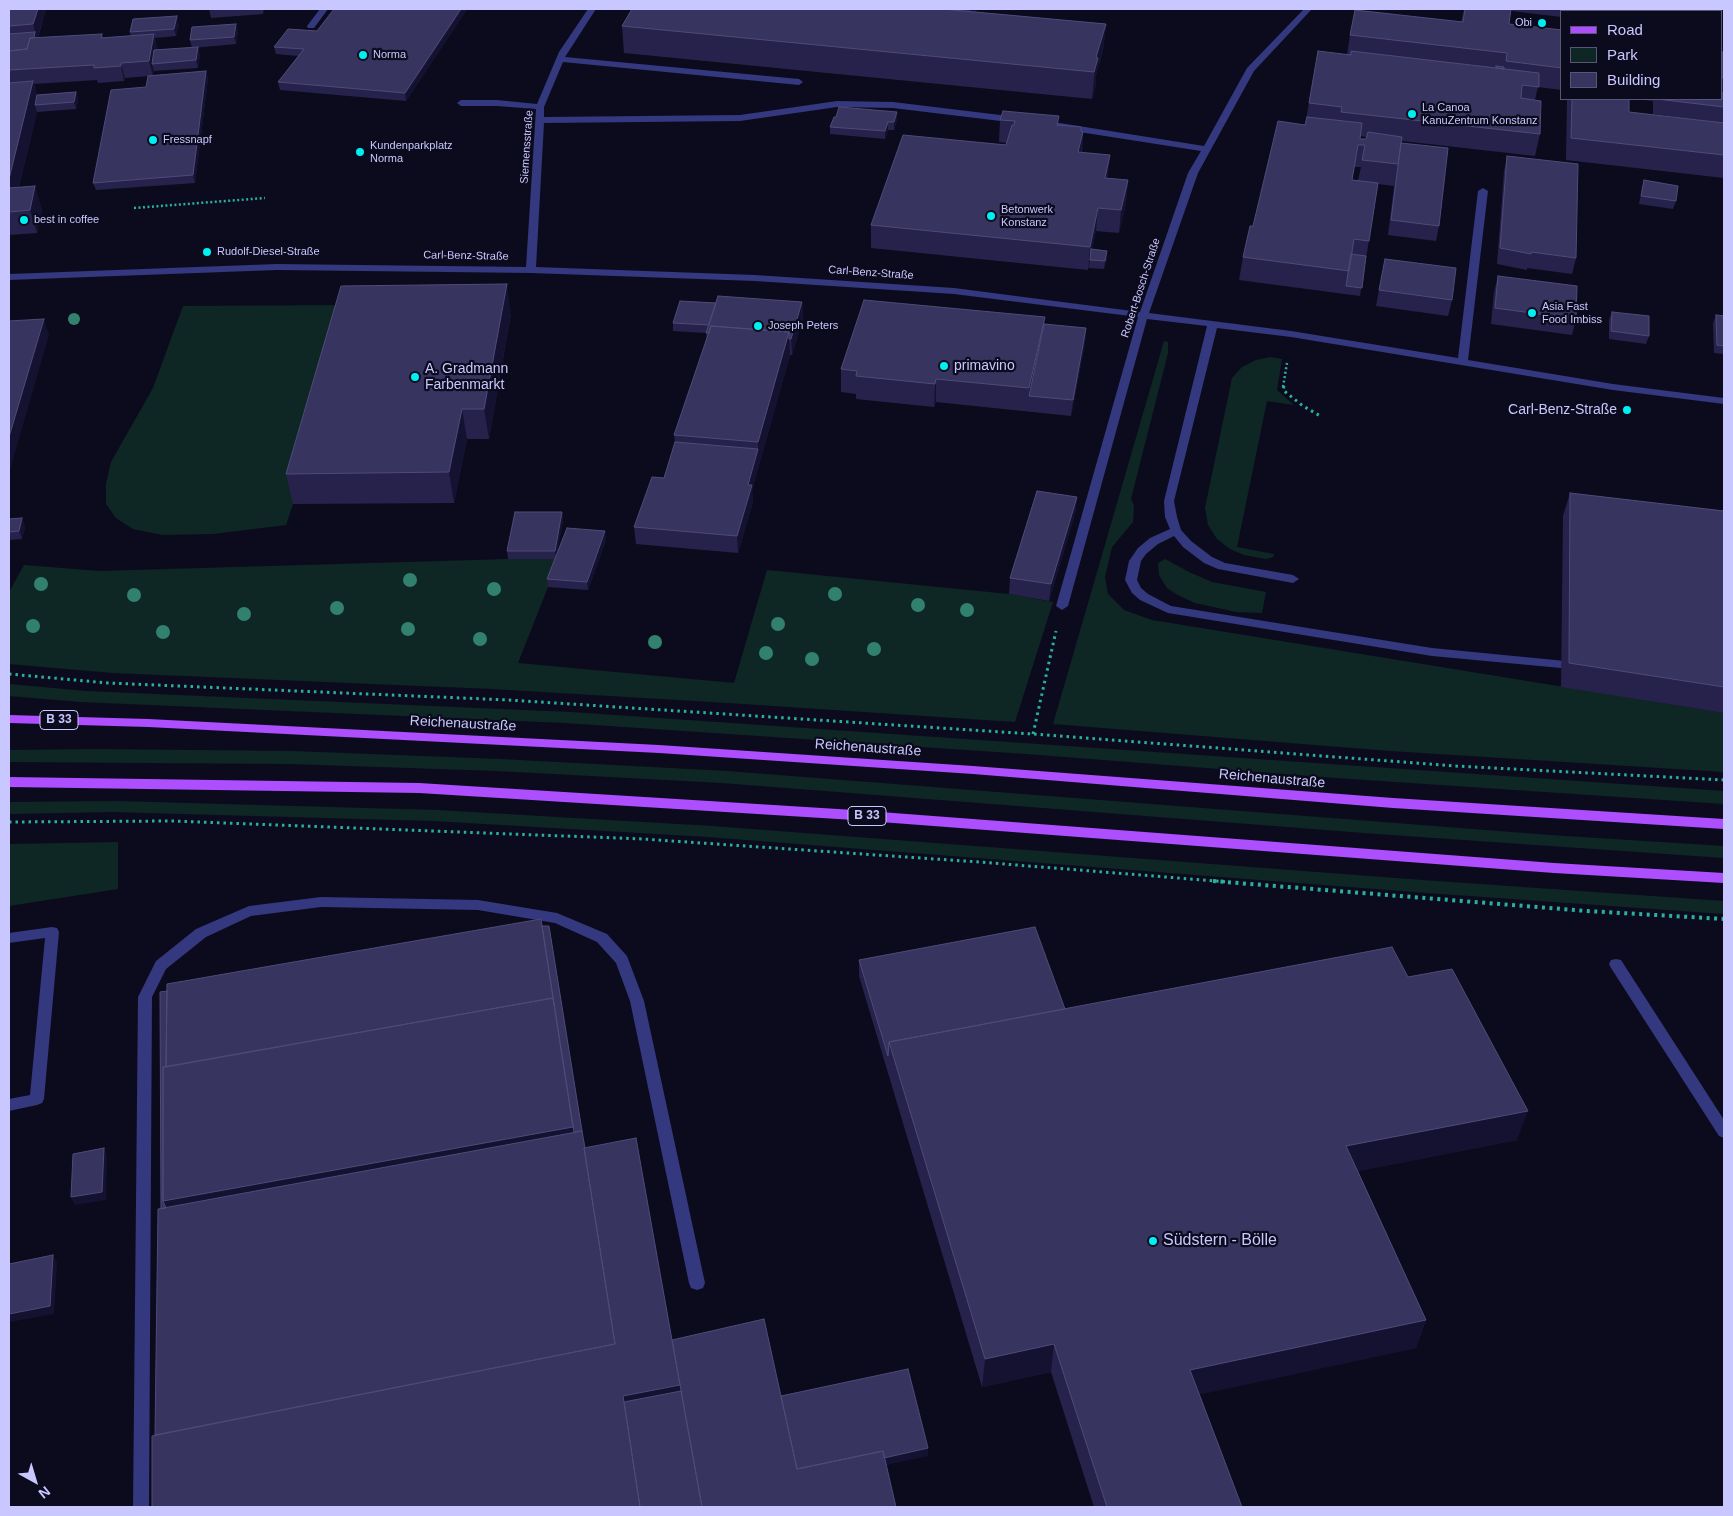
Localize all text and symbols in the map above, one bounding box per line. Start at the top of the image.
legend [1560,10,1723,100]
place label: Obi [1515,16,1532,30]
marker: Obi [1536,17,1548,29]
text: Road [1607,21,1643,38]
text: Park [1607,46,1638,63]
place label: Norma [373,48,406,62]
marker: Norma [357,49,369,61]
text: Building [1607,71,1660,88]
place label: La Canoa KanuZentrum Konstanz [1422,101,1538,127]
marker: La Canoa KanuZentrum Konstanz [1406,108,1418,120]
street label: Siemensstraße [518,110,536,184]
place label: Fressnapf [163,133,212,147]
marker: Fressnapf [147,134,159,146]
place label: Kundenparkplatz Norma [370,139,453,165]
marker: Kundenparkplatz Norma [354,146,366,158]
place label: Betonwerk Konstanz [1001,203,1053,229]
marker: Betonwerk Konstanz [985,210,997,222]
place label: best in coffee [34,213,99,227]
marker: best in coffee [18,214,30,226]
street label: Robert-Bosch-Straße [1119,237,1163,339]
place label: Rudolf-Diesel-Straße [217,245,320,259]
marker: Rudolf-Diesel-Straße [201,246,213,258]
street label: Carl-Benz-Straße [423,249,509,263]
street label: Carl-Benz-Straße [828,263,914,283]
place label: Asia Fast Food Imbiss [1542,300,1602,326]
marker: Asia Fast Food Imbiss [1526,307,1538,319]
place label: Joseph Peters [768,319,838,333]
marker: Joseph Peters [752,320,764,332]
place label: primavino [954,358,1015,374]
marker: primavino [938,360,950,372]
place label: A. Gradmann Farbenmarkt [425,361,508,394]
marker: A. Gradmann Farbenmarkt [409,371,421,383]
place label: Carl-Benz-Straße [1508,402,1617,418]
marker: Carl-Benz-Straße [1621,404,1633,416]
road number: B 33 [40,710,78,730]
street label: Reichenaustraße [409,713,517,735]
street label: Reichenaustraße [814,736,922,760]
street label: Reichenaustraße [1218,766,1326,792]
road number: B 33 [848,806,886,826]
place label: Südstern - Bölle [1163,1231,1277,1251]
marker: Südstern - Bölle [1147,1235,1159,1247]
north arrow [10,1456,60,1506]
text: N [35,1483,53,1502]

